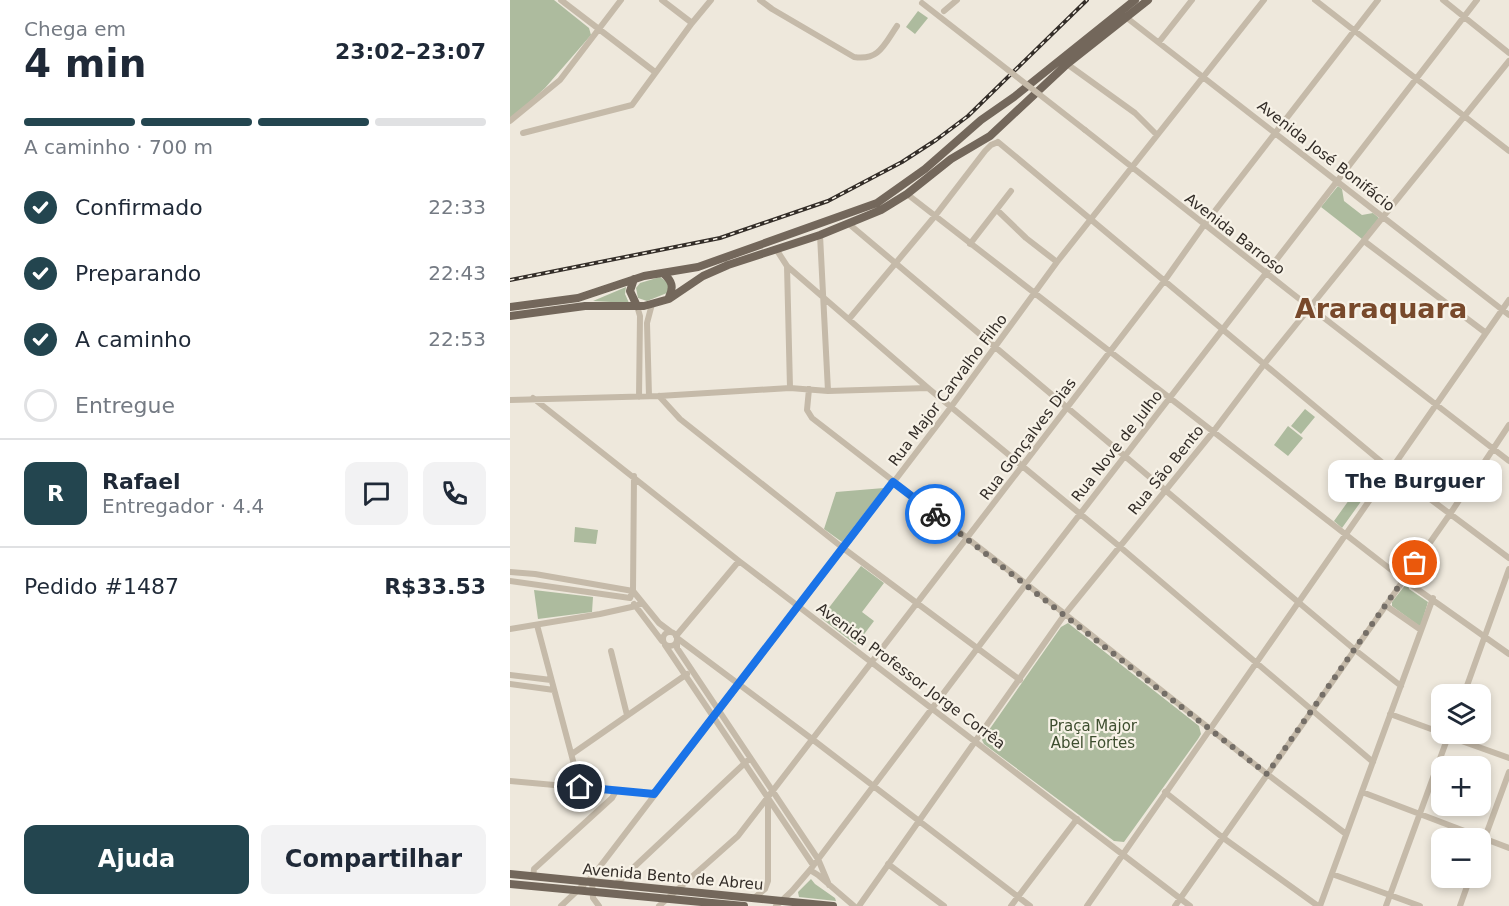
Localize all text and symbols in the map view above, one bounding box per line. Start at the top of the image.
text: Chega em [24,17,126,41]
text: 23:02–23:07 [335,39,486,64]
text: 4 min [24,41,146,86]
street label: Avenida José Bonifácio [1254,97,1398,215]
text: A caminho · 700 m [24,135,213,159]
street label: Avenida Barroso [1181,189,1289,279]
icon: check [24,191,57,224]
text: Confirmado [75,195,203,220]
text: 22:33 [428,195,486,219]
icon: check [24,257,57,290]
text: Preparando [75,261,201,286]
text: 22:43 [428,261,486,285]
district label: Araraquara [1295,293,1467,324]
street label: Rua Major Carvalho Filho [885,310,1011,470]
icon: check [24,323,57,356]
text: A caminho [75,327,192,352]
text: 22:53 [428,327,486,351]
street label: Rua Gonçalves Dias [976,374,1080,504]
street label: Rua Nove de Julho [1068,387,1166,505]
text: Entregue [75,393,175,418]
street label: Rua São Bento [1124,422,1208,518]
callout: The Burguer [1328,461,1502,503]
button: chat [345,462,408,525]
button: phone [423,462,486,525]
text: Rafael [102,469,181,494]
text: The Burguer [1345,469,1485,493]
text: R [47,481,64,506]
courier [905,484,965,544]
text: Entregador · 4.4 [102,494,264,518]
icon: bike [919,498,952,531]
pin [1389,537,1440,588]
icon: bag [1398,546,1431,579]
text: Pedido #1487 [24,574,179,599]
text: R$33.53 [384,574,486,599]
street label: Avenida Professor Jorge Corrêa [813,599,1009,753]
map controls [1431,684,1491,888]
button: layers [1431,684,1491,744]
park label: Praça Major Abel Fortes [1049,717,1138,752]
button: + [1431,756,1491,816]
pin [554,761,605,812]
icon: home [563,770,596,803]
button: Ajuda [24,825,249,894]
button: Compartilhar [261,825,486,894]
button: − [1431,828,1491,888]
street label: Avenida Bento de Abreu [582,860,764,894]

